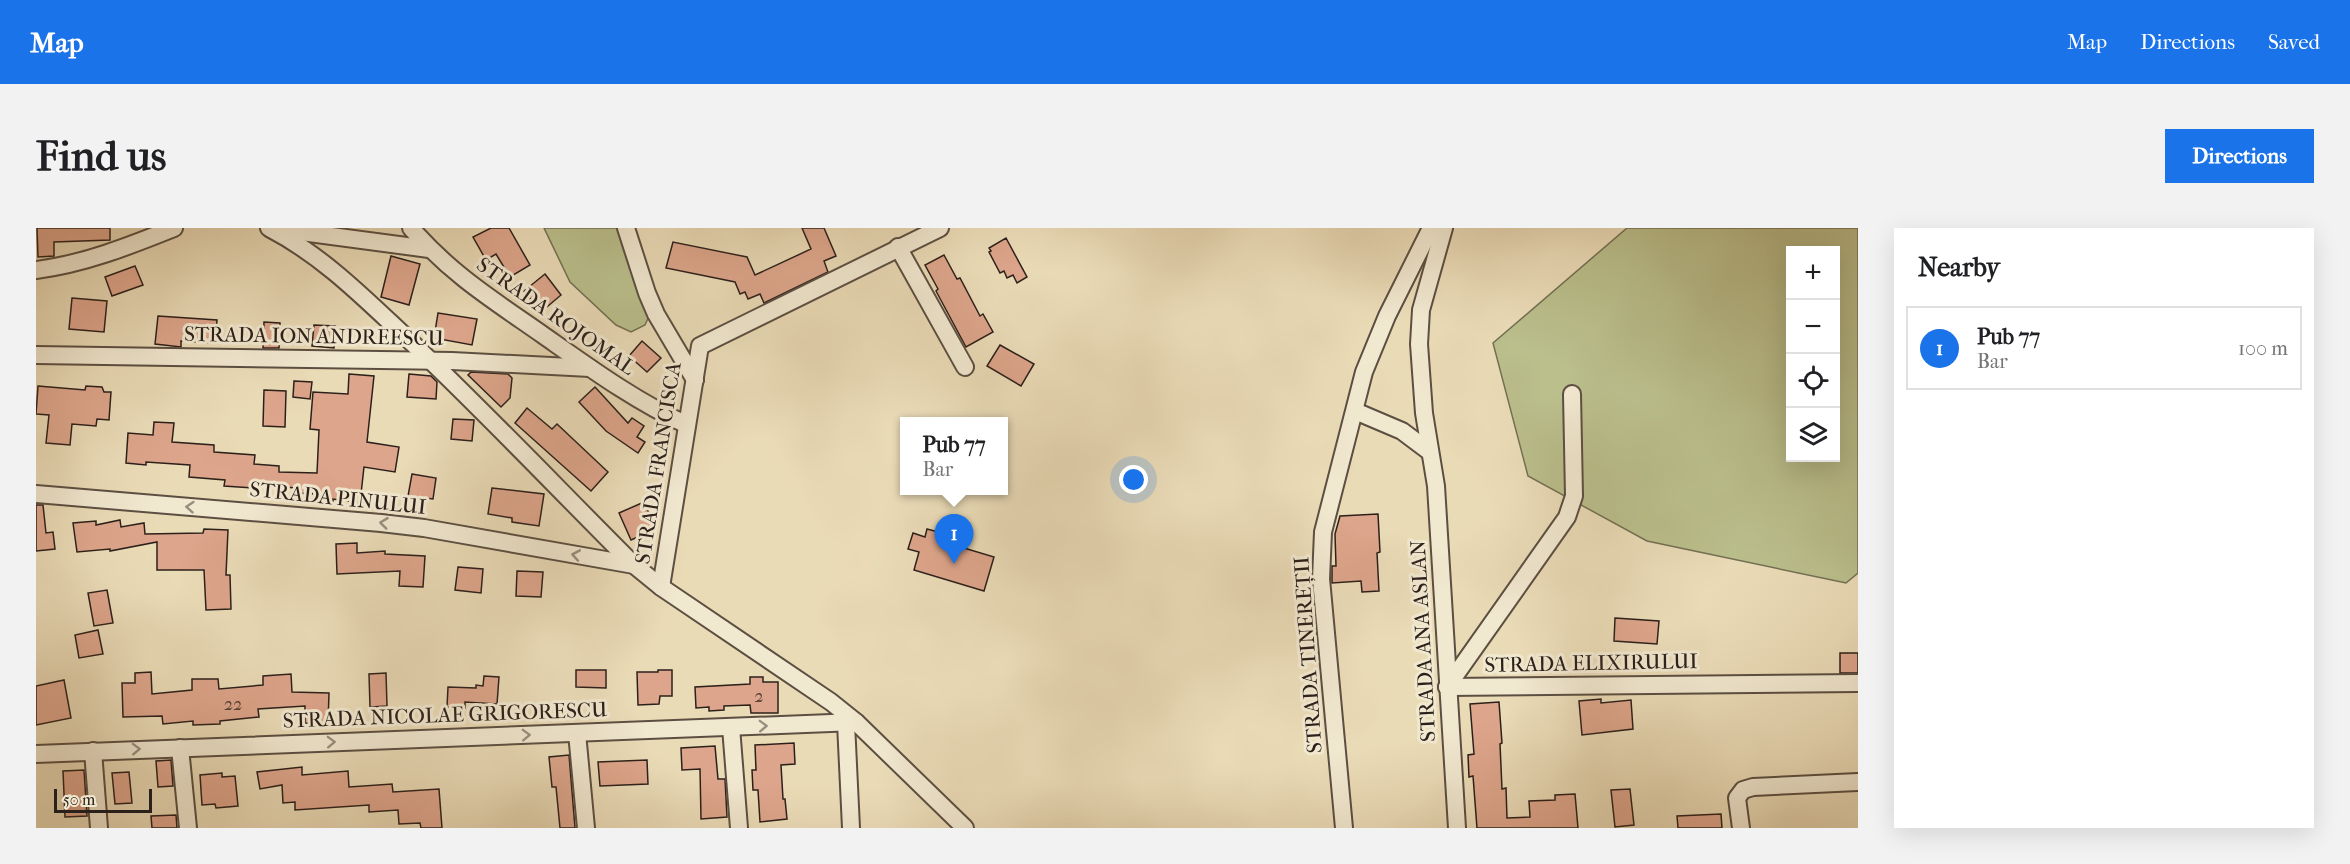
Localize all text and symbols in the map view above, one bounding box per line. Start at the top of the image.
text: Map [30,26,84,59]
text: Map [2067,30,2107,54]
text: Directions [2140,30,2235,54]
text: Saved [2268,30,2320,54]
button: Directions [2165,129,2314,183]
text: Find us [36,132,166,181]
map controls [1786,246,1840,462]
button: + [1786,246,1840,300]
street label: STRADA ROJOMAL [472,252,640,380]
text: Nearby [1918,252,2000,283]
button: − [1786,300,1840,354]
street label: STRADA ION ANDREESCU [184,322,445,350]
text: Pub 77 [1977,324,2040,350]
text: 1 [1936,337,1943,360]
text: 100 m [2238,337,2288,360]
text: Bar [1977,350,2008,373]
button: locate [1786,354,1840,408]
street label: STRADA FRANCISCA [630,360,686,566]
button: layers [1786,408,1840,462]
popup [900,417,1008,495]
text: Pub 77 [922,432,986,458]
text: Bar [922,458,953,481]
your location [1119,465,1148,494]
street label: STRADA PINULUI [249,477,427,519]
one-way arrow [185,500,194,513]
pin: 1 [934,514,974,564]
one-way arrow [379,517,389,530]
street label: STRADA ANA ASLAN [1406,540,1440,742]
one-way arrow [572,549,582,562]
street label: STRADA TINEREȚII [1289,556,1327,754]
street label: STRADA ELIXIRULUI [1484,649,1698,677]
house number: 2 [754,686,764,707]
house number: 22 [224,694,242,715]
street label: STRADA NICOLAE GRIGORESCU [282,697,608,733]
one-way arrow [758,719,767,732]
one-way arrow [522,728,531,741]
one-way arrow [327,736,336,748]
one-way arrow [132,743,141,756]
scale bar [54,786,152,814]
text: 50 m [63,790,95,809]

